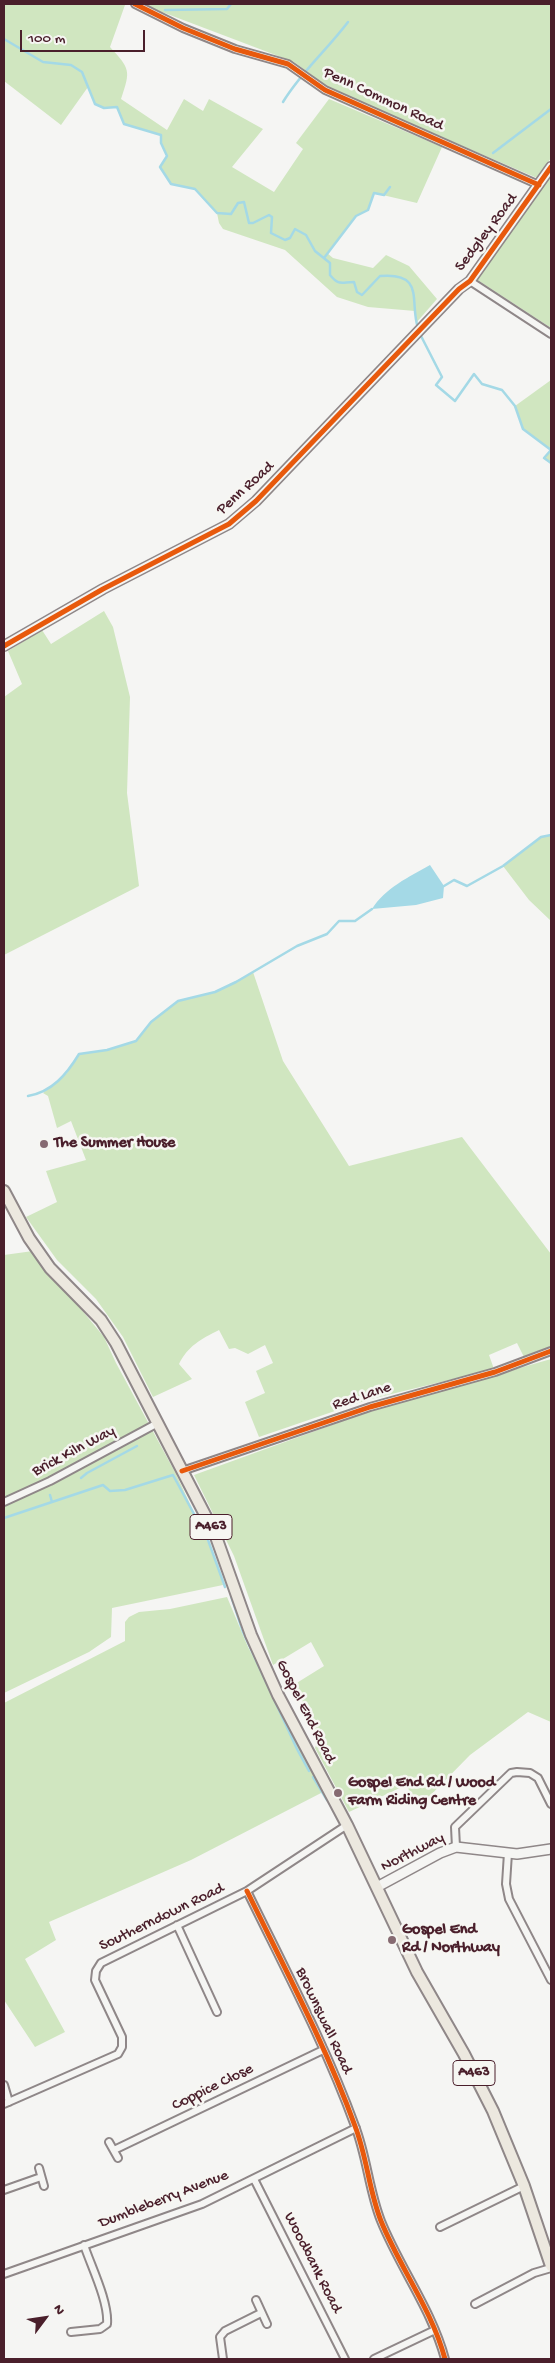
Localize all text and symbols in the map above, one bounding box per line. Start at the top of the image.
scale bar [22,20,148,52]
text: 100 m [28,30,65,48]
street label: Penn Common Road [320,64,446,136]
street label: Sedgley Road [451,190,523,276]
street label: Penn Road [213,458,279,520]
place label: The Summer House [54,1134,175,1154]
marker: The Summer House [38,1138,50,1150]
street label: Red Lane [330,1379,394,1415]
street label: Brick Kiln Way [29,1422,119,1482]
road number: A463 [190,1514,232,1540]
street label: Gospel End Road [271,1657,339,1767]
place label: Gospel End Rd / Wood Farm Riding Centre [348,1774,495,1812]
marker: Gospel End Rd / Wood Farm Riding Centre [332,1787,344,1799]
street label: Northway [378,1829,448,1877]
street label: Southerndown Road [97,1879,227,1957]
place label: Gospel End Rd / Northway [402,1921,500,1959]
marker: Gospel End Rd / Northway [386,1934,398,1946]
street label: Brownswall Road [290,1965,356,2077]
street label: Coppice Close [169,2060,257,2116]
road number: A463 [453,2060,495,2086]
street label: Dumbleberry Avenue [96,2166,232,2234]
street label: Woodbank Road [278,2209,346,2317]
north arrow [20,2293,70,2343]
text: N [49,2302,68,2318]

